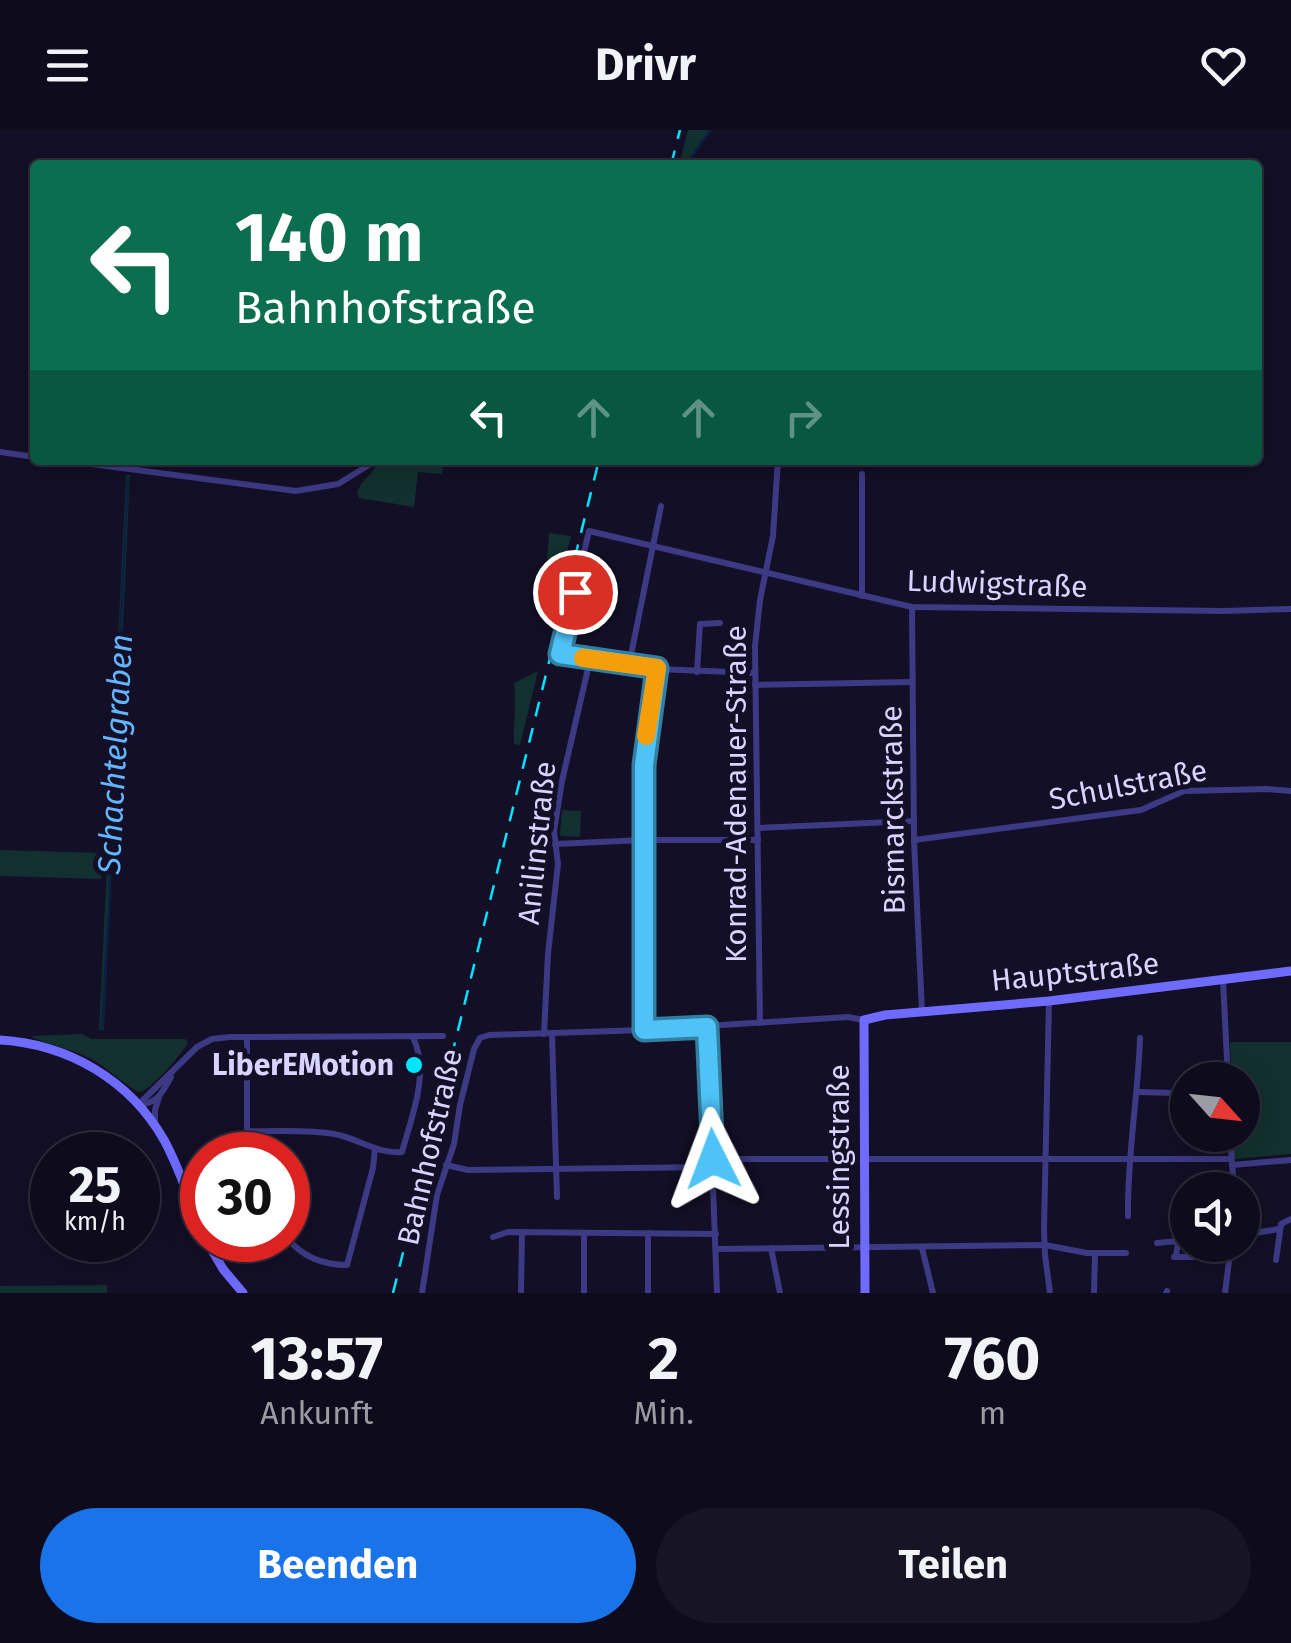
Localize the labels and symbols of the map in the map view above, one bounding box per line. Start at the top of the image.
pin [533,550,618,635]
street label: Ludwigstraße [906,563,1088,605]
street label: Konrad-Adenauer-Straße [718,625,754,963]
water label: Schachtelgraben [90,633,140,876]
street label: Bismarckstraße [873,705,913,915]
street label: Schulstraße [1046,752,1210,818]
street label: Anilinstraße [511,760,563,926]
street label: Hauptstraße [989,945,1161,999]
street label: Bahnhofstraße [390,1045,470,1249]
place label: LiberEMotion [212,1047,394,1083]
marker: LiberEMotion [403,1054,425,1076]
north arrow [1170,1062,1260,1152]
street label: Lessingstraße [821,1064,857,1250]
position arrow [661,1107,765,1211]
speed limit sign: 30 [180,1132,310,1262]

